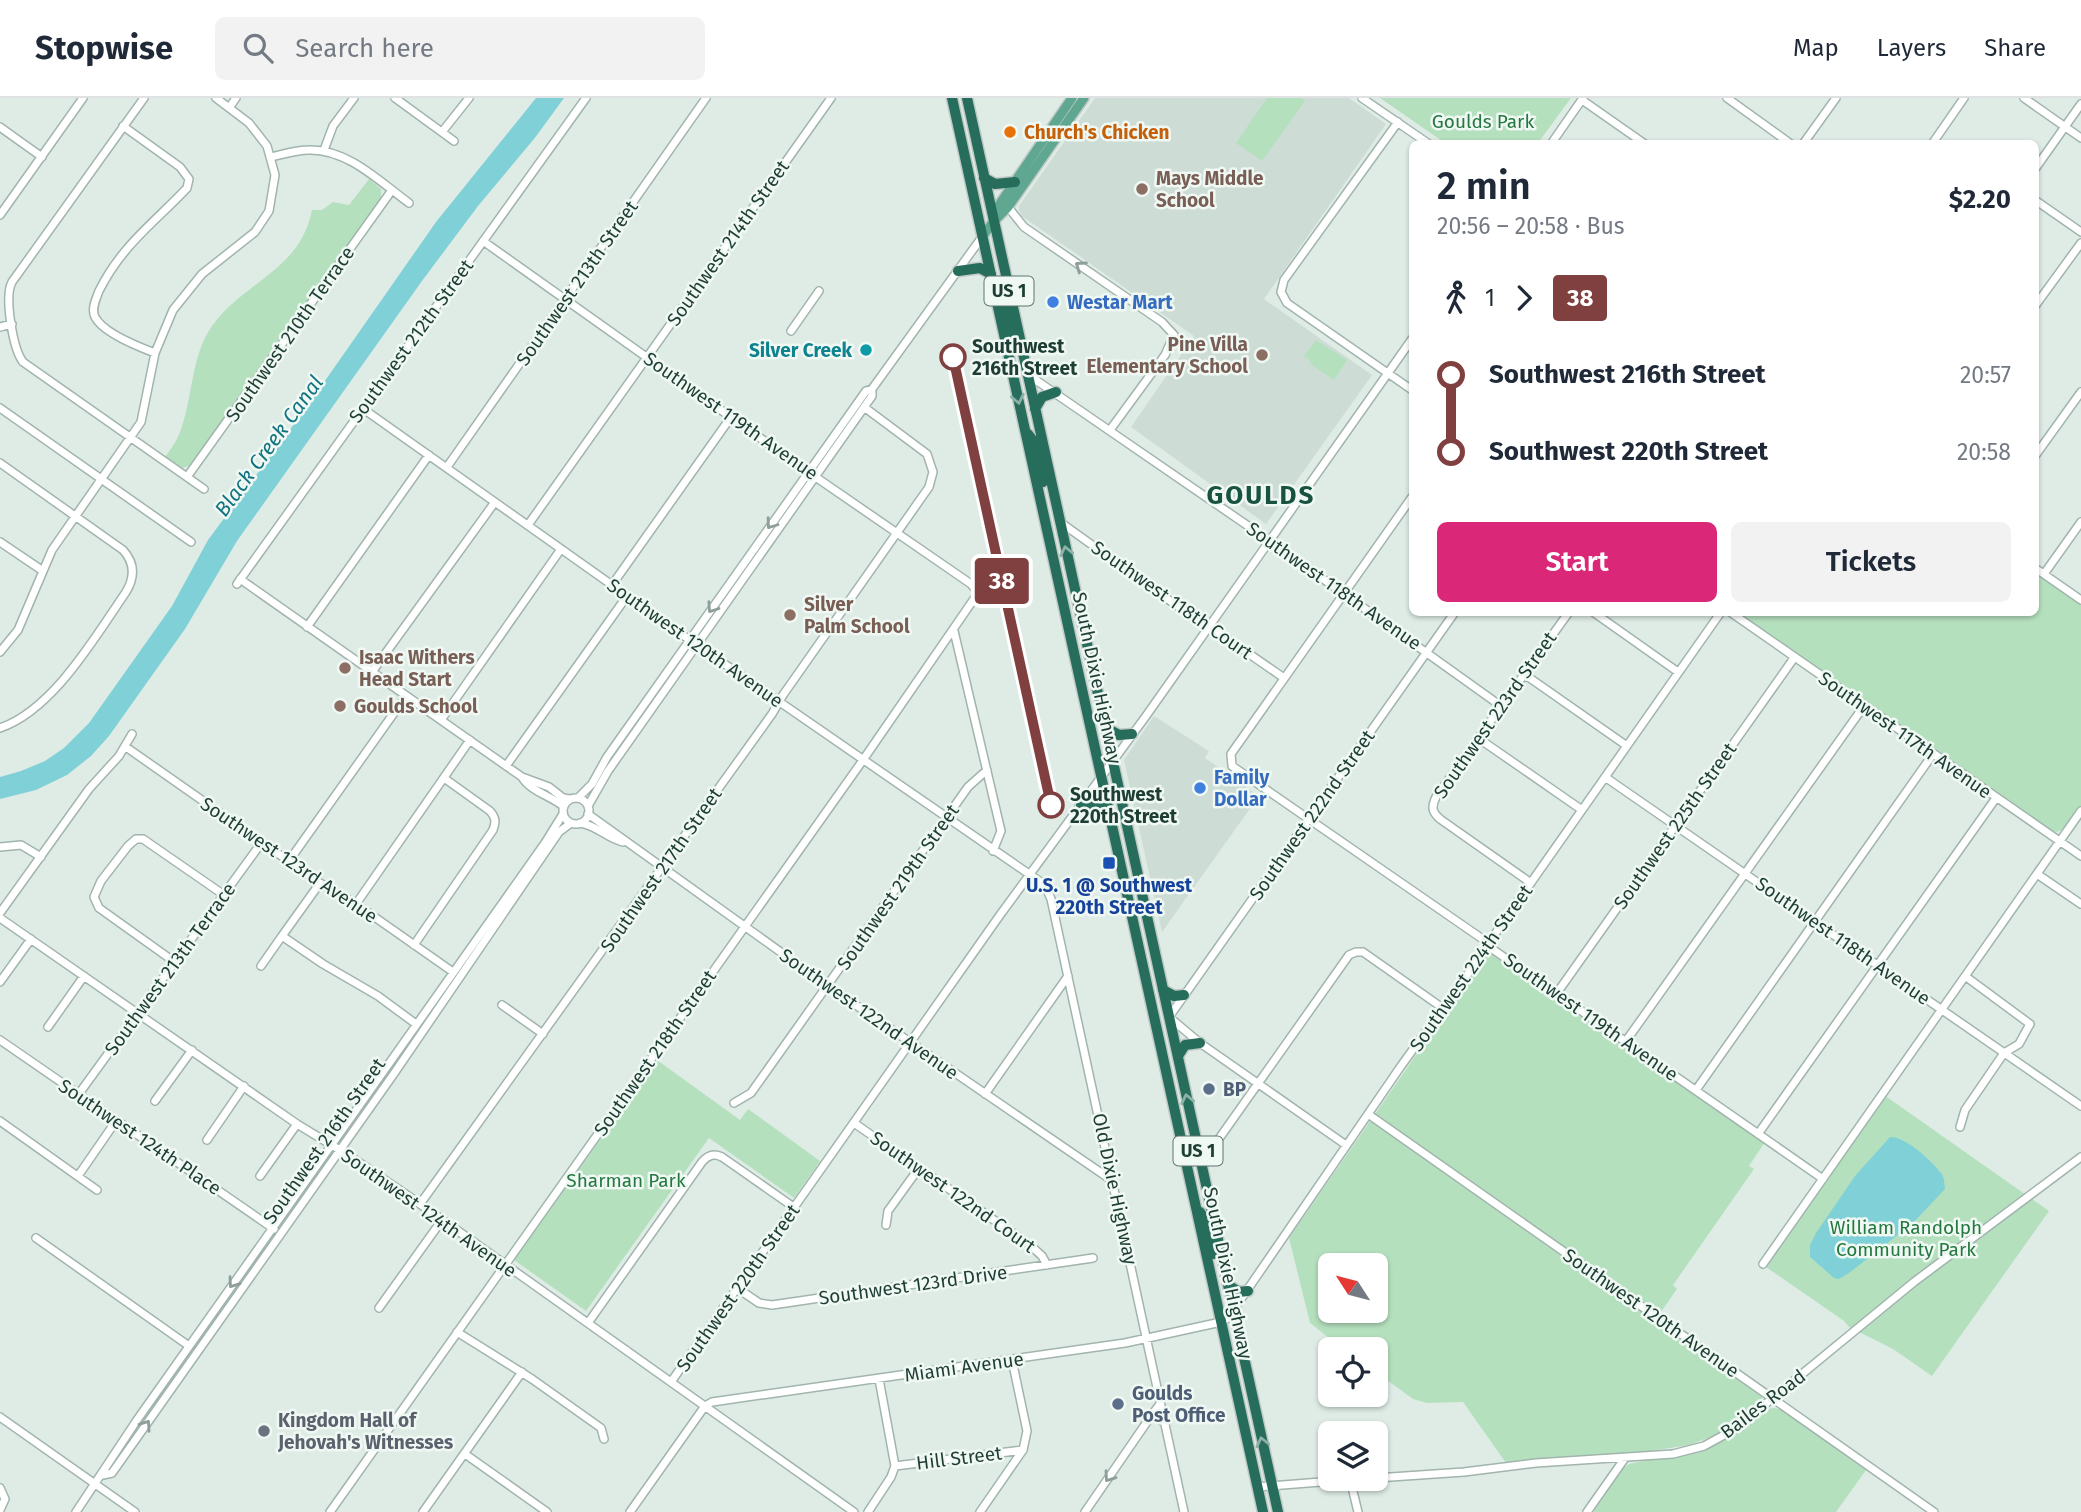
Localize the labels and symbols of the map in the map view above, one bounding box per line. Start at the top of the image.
park label: Goulds Park [1432,110,1534,133]
place label: Church's Chicken [1024,121,1169,144]
marker: Church's Chicken [1002,124,1018,140]
street label: Southwest 214th Street [662,156,794,330]
place label: Mays Middle School [1156,167,1264,212]
marker: Mays Middle School [1134,181,1150,197]
street label: Southwest 213th Street [511,196,643,370]
street label: Southwest 210th Terrace [221,242,359,426]
street label: Southwest 212th Street [344,255,478,427]
one-way arrow [1075,262,1088,274]
road number: US 1 [984,276,1034,306]
place label: Westar Mart [1067,291,1173,314]
marker: Westar Mart [1045,294,1061,310]
place label: Pine Villa Elementary School [1086,333,1248,378]
place label: Southwest 216th Street [972,335,1078,380]
place label: Silver Creek [749,339,852,362]
marker: Silver Creek [858,342,874,358]
marker: Southwest 216th Street [940,344,966,370]
street label: Southwest 119th Avenue [639,347,823,485]
marker: Pine Villa Elementary School [1254,347,1270,363]
water label: Black Creek Canal [209,370,329,522]
one-way arrow [1010,393,1024,405]
district label: GOULDS [1207,480,1315,511]
one-way arrow [767,516,779,529]
street label: Southwest 118th Avenue [1242,517,1426,655]
street label: Southwest 118th Court [1087,536,1257,664]
one-way arrow [1060,545,1075,557]
line badge: 38 [970,558,1034,604]
street label: Southwest 120th Avenue [603,573,787,713]
street label: South Dixie Highway [1068,590,1127,767]
place label: Silver Palm School [804,593,910,638]
one-way arrow [707,601,720,614]
marker: Silver Palm School [782,607,798,623]
street label: Southwest 223rd Street [1429,627,1561,803]
place label: Isaac Withers Head Start [359,646,475,691]
marker: Isaac Withers Head Start [337,660,353,676]
street label: Southwest 117th Avenue [1814,667,1996,803]
place label: Goulds School [354,695,478,718]
marker: Goulds School [332,698,348,714]
street label: Southwest 222nd Street [1244,725,1380,905]
street label: Southwest 225th Street [1609,738,1741,914]
place label: Family Dollar [1214,766,1269,811]
marker: Family Dollar [1192,780,1208,796]
street label: Southwest 217th Street [596,783,727,957]
place label: Southwest 220th Street [1070,783,1178,828]
street label: Southwest 123rd Avenue [196,792,382,928]
marker: Southwest 220th Street [1038,792,1064,818]
street label: Southwest 219th Street [832,800,964,974]
marker: U.S. 1 @ Southwest 220th Street [1101,855,1117,871]
street label: Southwest 118th Avenue [1751,872,1935,1010]
place label: U.S. 1 @ Southwest 220th Street [1026,874,1193,919]
street label: Southwest 213th Terrace [100,878,240,1060]
street label: Southwest 224th Street [1405,880,1537,1056]
street label: Southwest 122nd Avenue [775,944,963,1084]
street label: Southwest 119th Avenue [1499,948,1683,1086]
street label: Southwest 218th Street [589,965,721,1140]
street label: Southwest 216th Street [258,1054,390,1228]
street label: Southwest 124th Place [54,1074,226,1200]
place label: BP [1223,1078,1246,1101]
marker: BP [1201,1081,1217,1097]
one-way arrow [1181,1093,1195,1105]
street label: Old Dixie Highway [1088,1111,1142,1268]
street label: Southwest 122nd Court [866,1126,1040,1258]
road number: US 1 [1174,1136,1222,1166]
street label: Southwest 124th Avenue [337,1144,521,1282]
park label: Sharman Park [566,1169,686,1192]
street label: South Dixie Highway [1199,1185,1258,1362]
street label: Southwest 220th Street [671,1200,805,1376]
park label: William Randolph Community Park [1830,1216,1982,1261]
street label: Southwest 120th Avenue [1559,1243,1743,1383]
north arrow [1318,1253,1388,1323]
street label: Southwest 123rd Drive [817,1260,1009,1310]
one-way arrow [229,1275,241,1288]
street label: Miami Avenue [903,1347,1025,1387]
street label: Bailes Road [1716,1364,1810,1444]
place label: Goulds Post Office [1132,1382,1225,1427]
marker: Goulds Post Office [1110,1396,1126,1412]
place label: Kingdom Hall of Jehovah's Witnesses [277,1409,453,1454]
one-way arrow [138,1420,150,1433]
marker: Kingdom Hall of Jehovah's Witnesses [256,1423,272,1439]
one-way arrow [1256,1436,1271,1448]
street label: Hill Street [915,1441,1003,1475]
one-way arrow [1105,1469,1117,1482]

